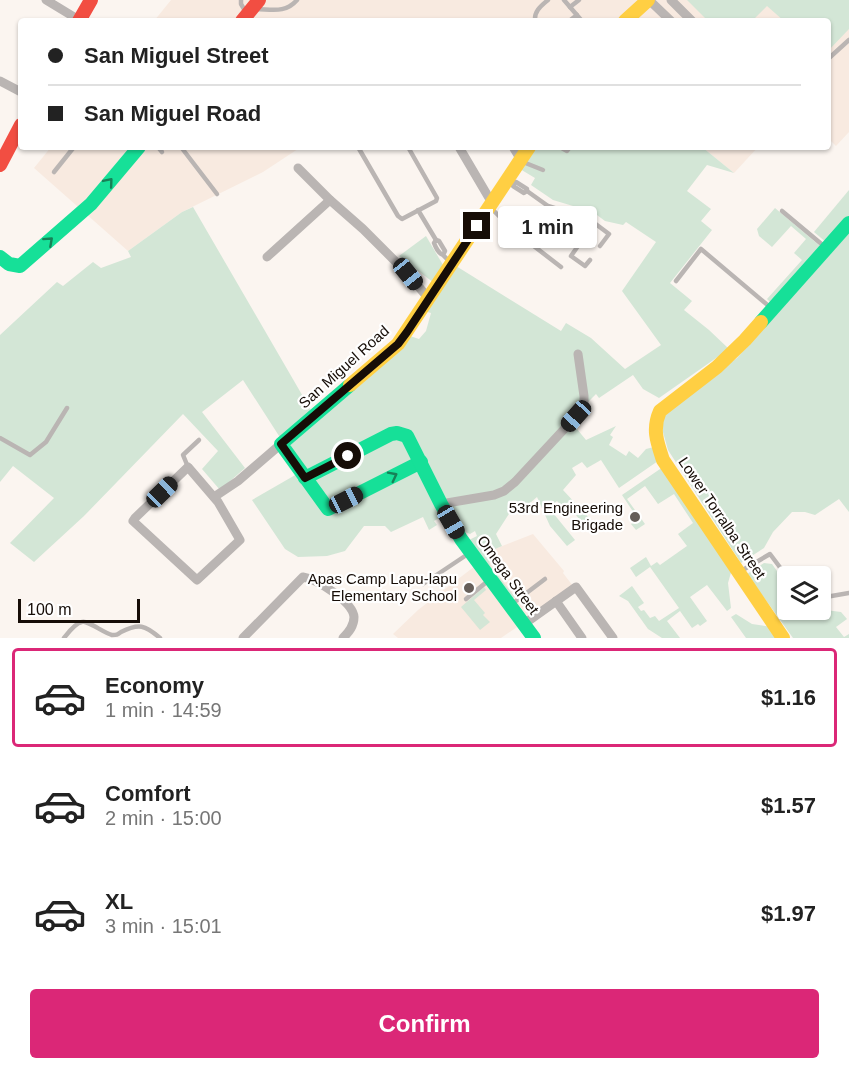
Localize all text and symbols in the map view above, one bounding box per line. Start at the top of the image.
text: San Miguel Street [84,43,269,68]
text: San Miguel Road [84,101,261,126]
one-way arrow [102,178,113,189]
callout: 1 min [498,205,597,247]
route end [463,212,490,239]
text: 1 min [521,216,574,238]
one-way arrow [42,237,53,248]
car [390,254,426,294]
street label: San Miguel Road [295,322,392,411]
car [557,397,595,435]
route start [334,442,361,469]
street label: Lower Torralba Street [675,454,770,582]
one-way arrow [387,472,398,484]
car [143,473,181,511]
car [326,484,366,516]
place label: 53rd Engineering Brigade [509,499,623,533]
car [434,502,468,542]
marker: 53rd Engineering Brigade [628,510,642,524]
street label: Omega Street [474,532,543,618]
map controls [777,566,831,620]
button: layers [777,566,831,620]
place label: Apas Camp Lapu-lapu Elementary School [308,570,457,604]
marker: Apas Camp Lapu-lapu Elementary School [462,581,476,595]
scale bar [18,596,140,624]
text: 100 m [27,601,71,618]
icon: car [33,671,87,725]
text: Economy [105,673,204,698]
text: $1.16 [761,685,816,710]
text: 1 min · 14:59 [105,699,222,721]
icon: car [33,779,87,833]
text: Comfort [105,781,191,806]
text: $1.57 [761,793,816,818]
text: 2 min · 15:00 [105,807,222,829]
icon: car [33,887,87,941]
text: XL [105,889,133,914]
text: $1.97 [761,901,816,926]
text: 3 min · 15:01 [105,915,222,937]
button: Confirm [30,989,819,1058]

